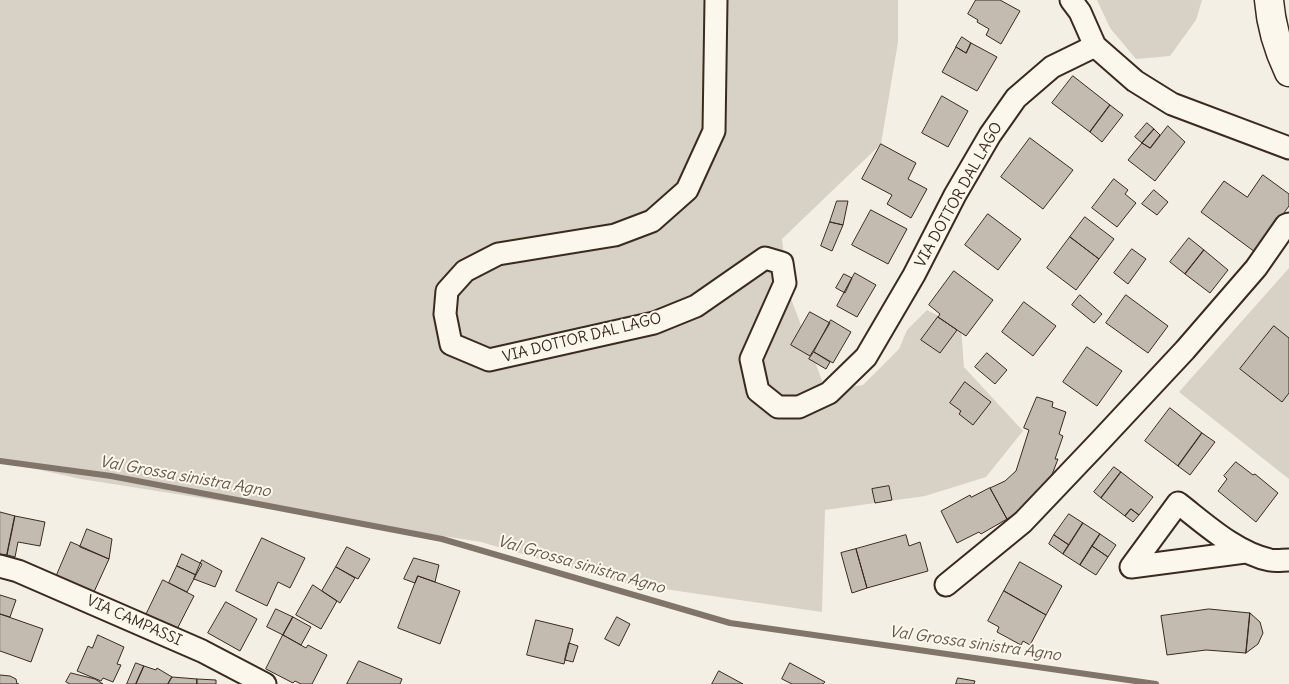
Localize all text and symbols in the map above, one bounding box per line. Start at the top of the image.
street label: VIA DOTTOR DAL LAGO [912,119,1006,271]
street label: VIA DOTTOR DAL LAGO [501,310,663,366]
water label: Val Grossa sinistra Agno [98,452,272,502]
water label: Val Grossa sinistra Agno [495,532,667,598]
street label: VIA CAMPASSI [84,592,184,650]
water label: Val Grossa sinistra Agno [888,622,1062,666]

